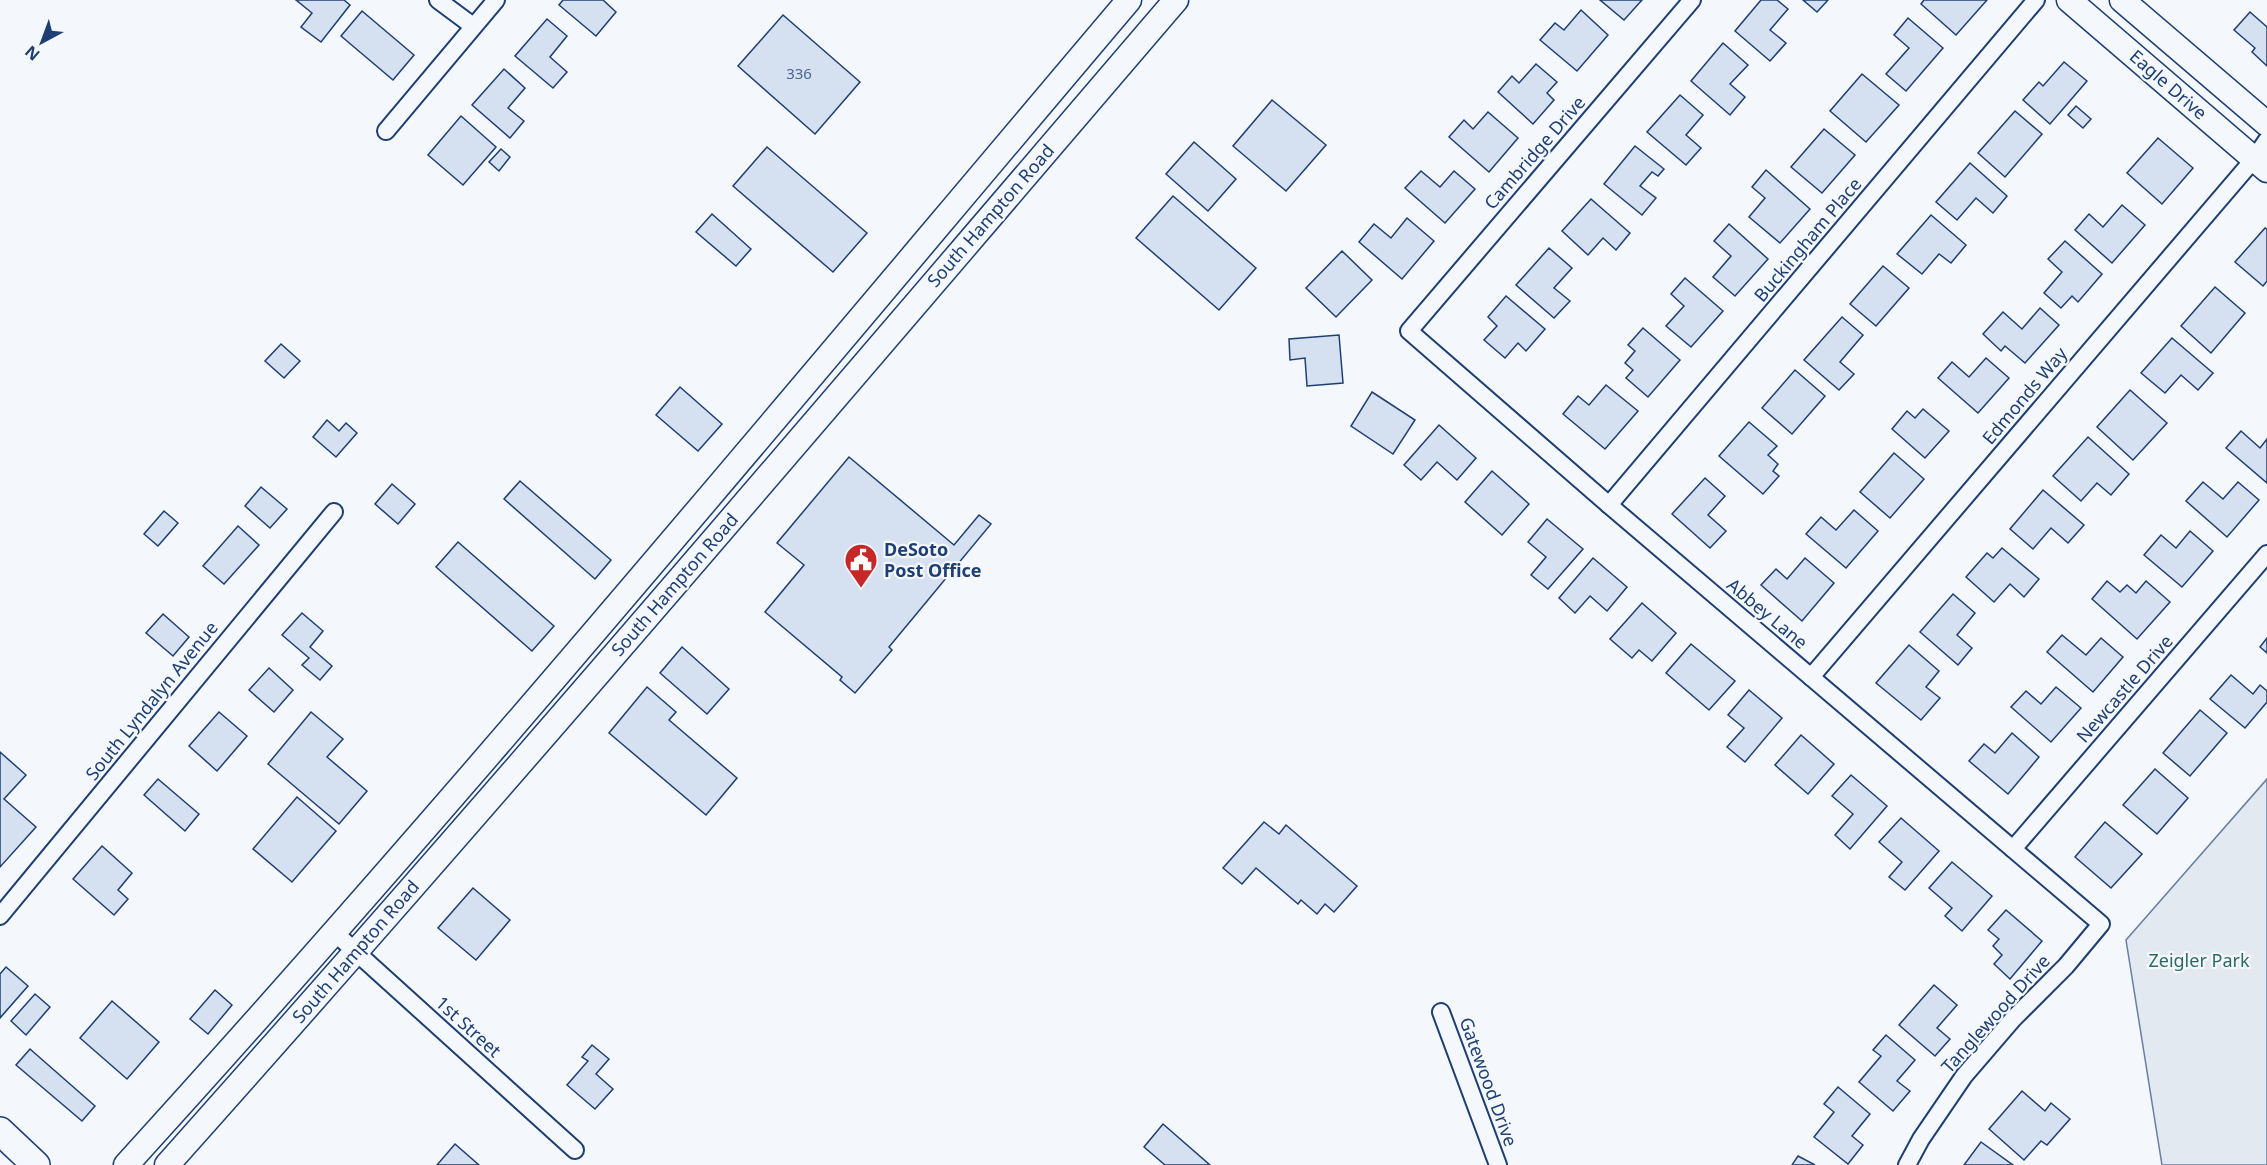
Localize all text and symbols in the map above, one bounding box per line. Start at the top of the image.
north arrow [12,12,72,72]
text: N [20,41,44,66]
street label: Eagle Drive [2125,44,2212,125]
house number: 336 [786,63,812,83]
street label: Cambridge Drive [1478,91,1590,214]
street label: South Hampton Road [921,139,1059,292]
street label: Buckingham Place [1748,172,1866,306]
street label: Edmonds Way [1976,341,2073,449]
street label: South Hampton Road [605,508,743,661]
place label: DeSoto Post Office [884,537,982,582]
public building icon: DeSoto Post Office [843,542,879,589]
street label: Abbey Lane [1722,573,1813,654]
street label: South Lyndalyn Avenue [80,616,223,785]
street label: Newcastle Drive [2071,629,2178,747]
street label: South Hampton Road [286,875,424,1028]
park label: Zeigler Park [2148,948,2250,972]
street label: Tanglewood Drive [1936,949,2055,1078]
street label: 1st Street [431,990,507,1062]
street label: Gatewood Drive [1454,1014,1523,1150]

